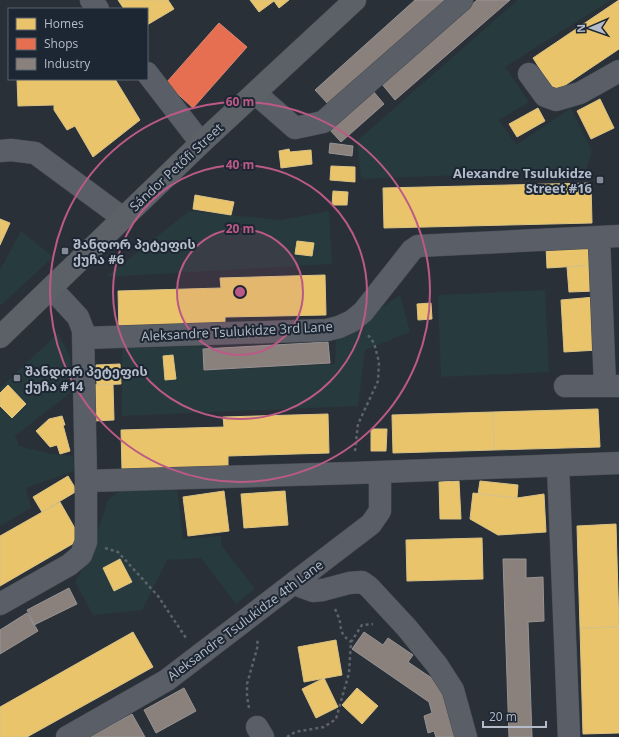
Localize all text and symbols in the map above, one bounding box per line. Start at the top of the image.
legend [8,8,148,80]
north arrow [571,8,611,48]
text: Homes [44,15,84,32]
text: N [573,24,588,33]
text: Shops [44,35,79,52]
text: Industry [44,55,91,72]
text: 60 m [226,93,254,110]
street label: Sándor Petőfi Street [125,119,227,215]
text: 40 m [226,156,254,173]
place label: Alexandre Tsulukidze Street #16 [453,164,593,197]
marker: Alexandre Tsulukidze Street #16 [595,175,605,185]
text: 20 m [226,220,254,237]
place label: შანდორ პეტეფის ქუჩა #6 [73,235,196,268]
marker: შანდორ პეტეფის ქუჩა #6 [60,246,70,256]
centre of rings [233,285,247,299]
street label: Aleksandre Tsulukidze 3rd Lane [141,317,333,345]
place label: შანდორ პეტეფის ქუჩა #14 [25,362,148,395]
marker: შანდორ პეტეფის ქუჩა #14 [12,373,22,383]
street label: Aleksandre Tsulukidze 4th Lane [163,555,327,685]
scale bar [483,703,546,729]
text: 20 m [489,708,517,725]

